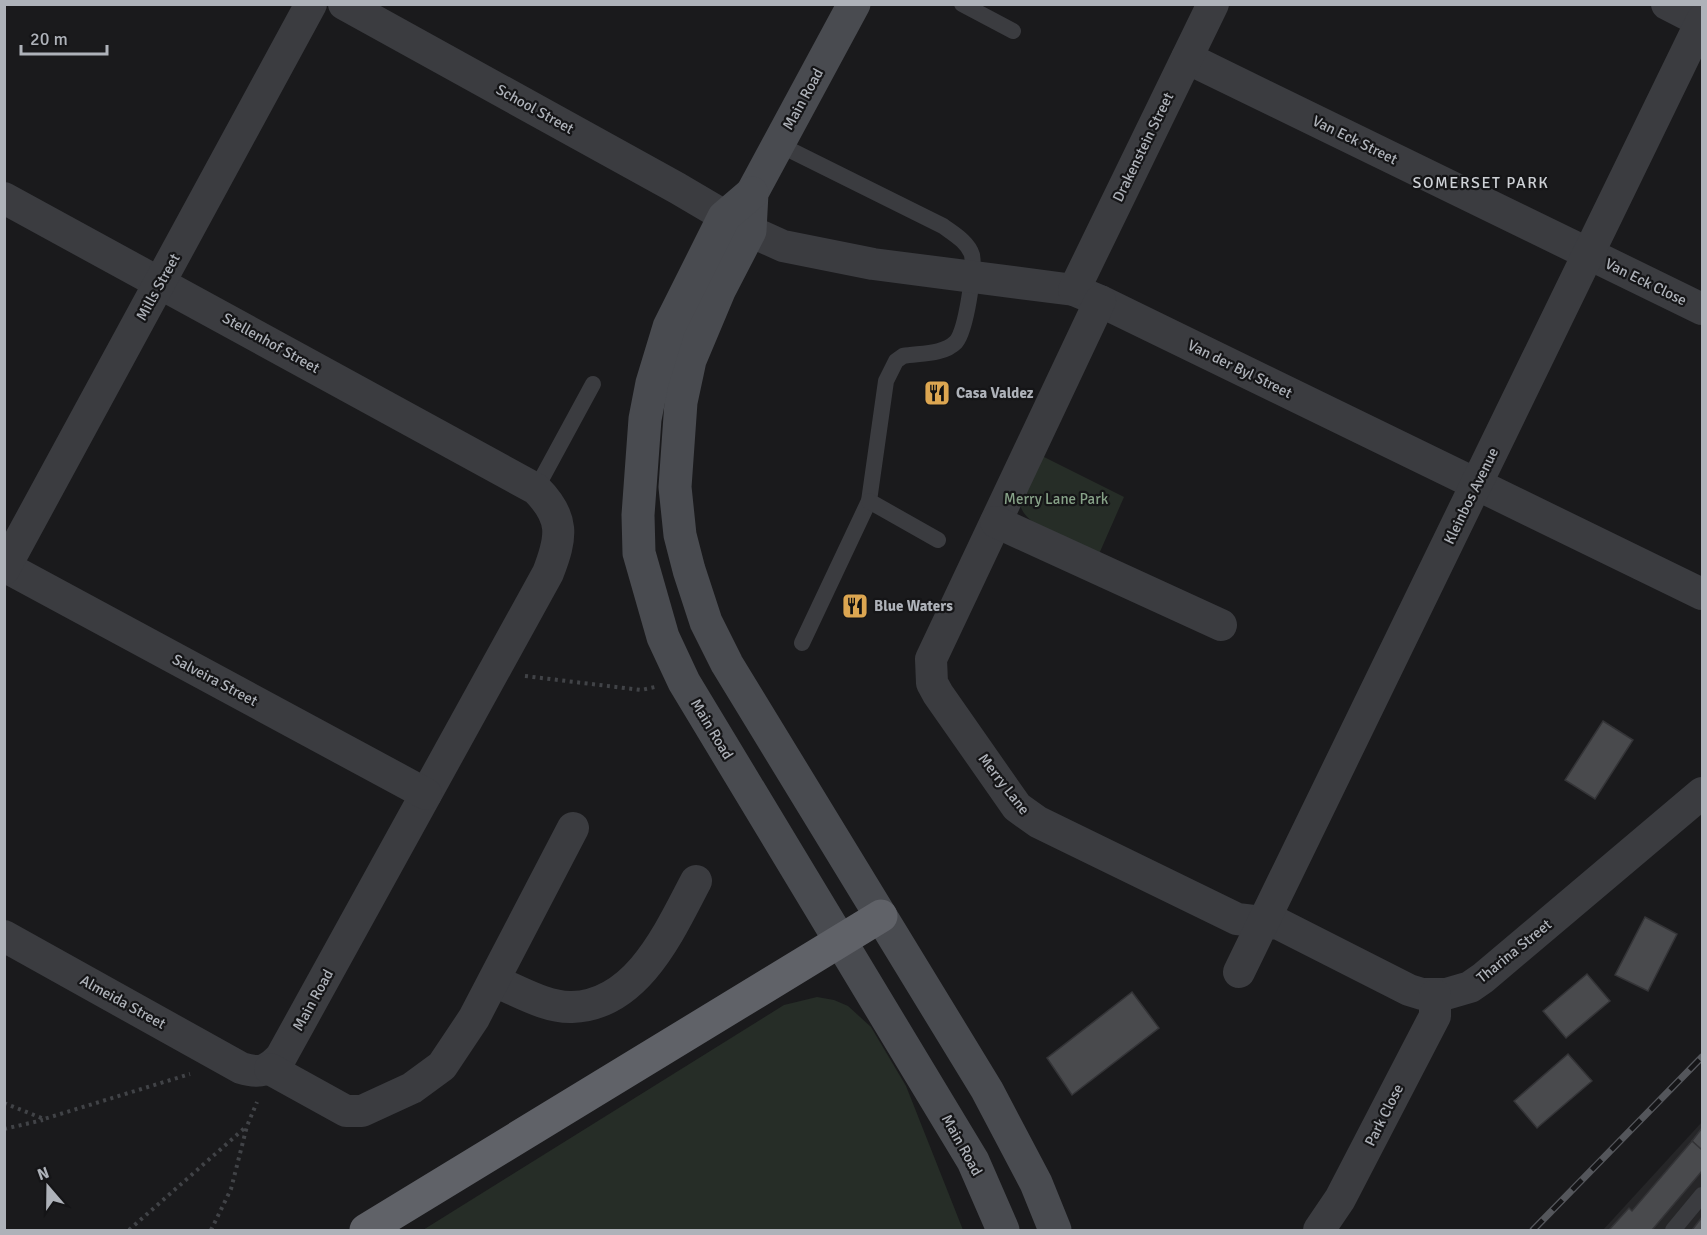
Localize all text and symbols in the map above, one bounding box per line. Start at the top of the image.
scale bar [21,18,106,56]
text: 20 m [30,28,68,50]
street label: Main Road [779,65,827,133]
street label: School Street [493,80,577,138]
street label: Drakenstein Street [1109,89,1177,205]
street label: Van Eck Street [1310,112,1400,168]
district label: SOMERSET PARK [1413,173,1549,193]
street label: Mills Street [132,250,184,324]
street label: Van Eck Close [1602,255,1690,309]
street label: Stellenhof Street [219,309,323,377]
street label: Van der Byl Street [1185,336,1295,402]
restaurant icon: Casa Valdez [922,378,952,408]
place label: Casa Valdez [956,384,1034,402]
street label: Kleinbos Avenue [1440,445,1502,547]
park label: Merry Lane Park [1004,490,1109,508]
restaurant icon: Blue Waters [840,591,870,621]
place label: Blue Waters [874,597,953,615]
street label: Salveira Street [169,650,261,710]
street label: Main Road [687,695,737,763]
street label: Merry Lane [975,750,1033,818]
street label: Tharina Street [1473,915,1555,987]
street label: Main Road [289,966,337,1034]
street label: Almeida Street [77,971,169,1033]
street label: Park Close [1361,1081,1407,1149]
street label: Main Road [938,1111,986,1179]
north arrow [18,1157,78,1217]
text: N [35,1163,52,1185]

